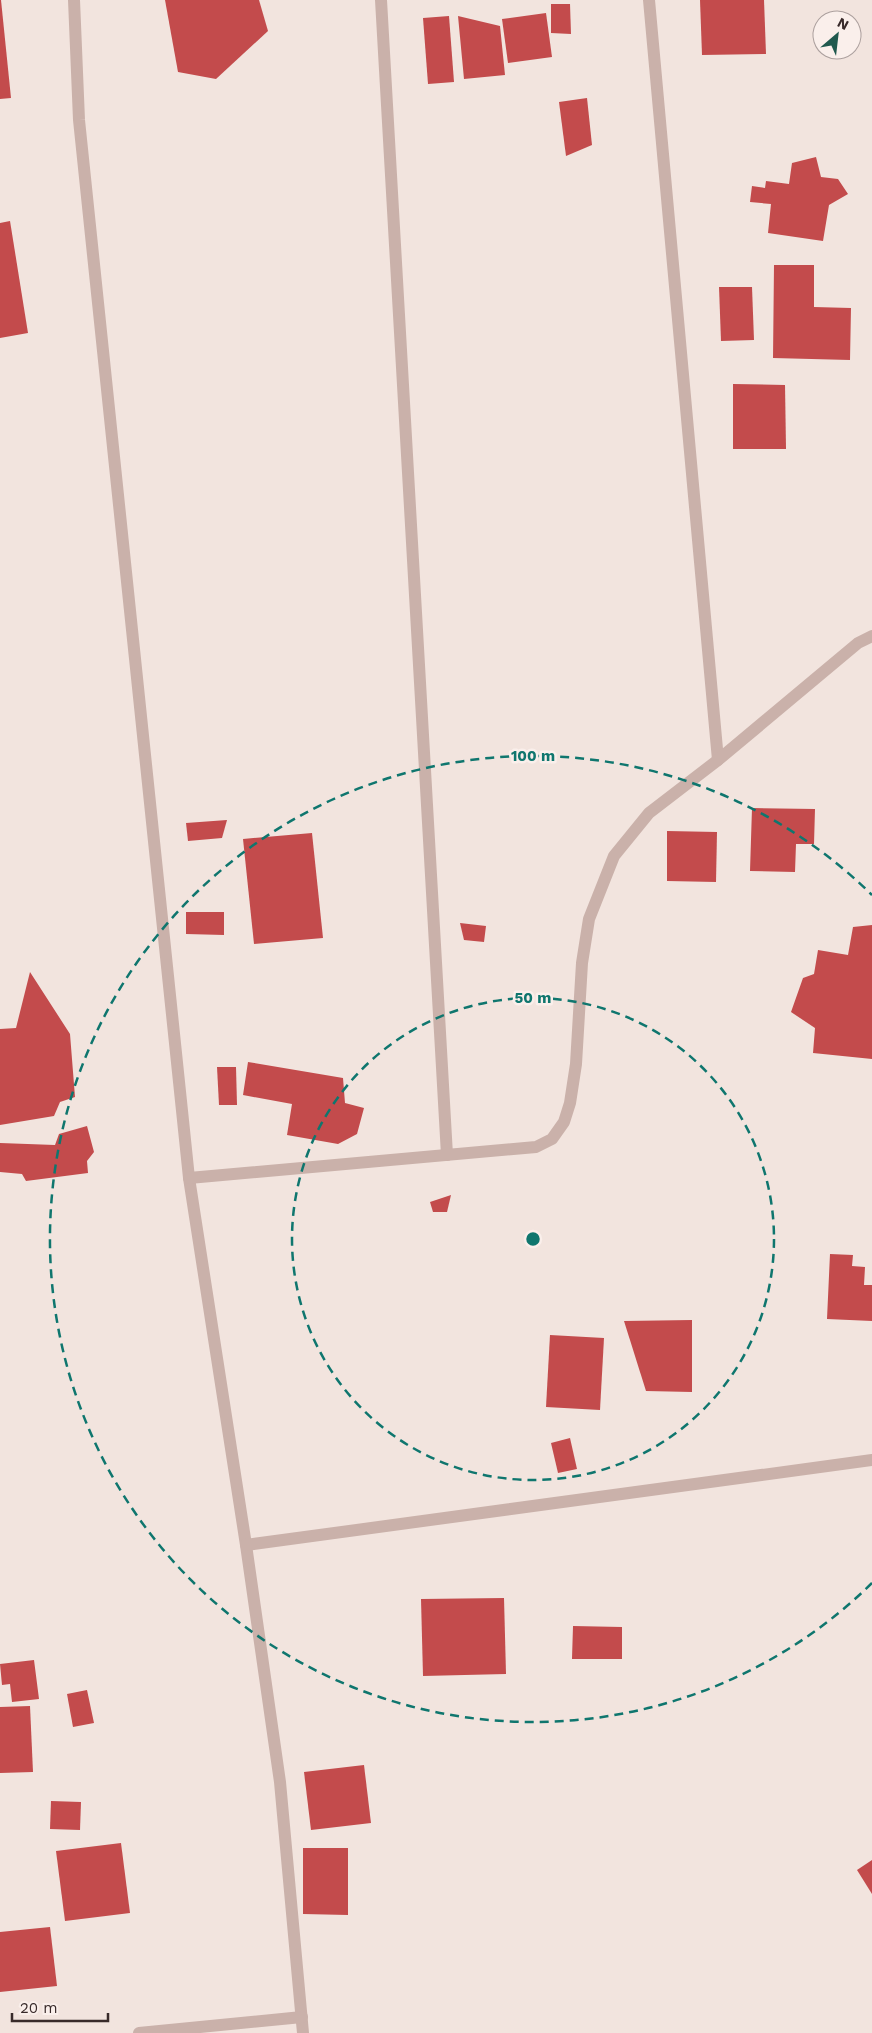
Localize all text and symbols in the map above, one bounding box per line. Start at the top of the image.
north arrow [812,10,862,60]
text: N [835,14,851,33]
text: 100 m [511,747,555,765]
text: 50 m [515,989,551,1007]
centre of rings [524,1230,542,1248]
scale bar [12,1990,109,2022]
text: 20 m [20,1999,58,2017]

